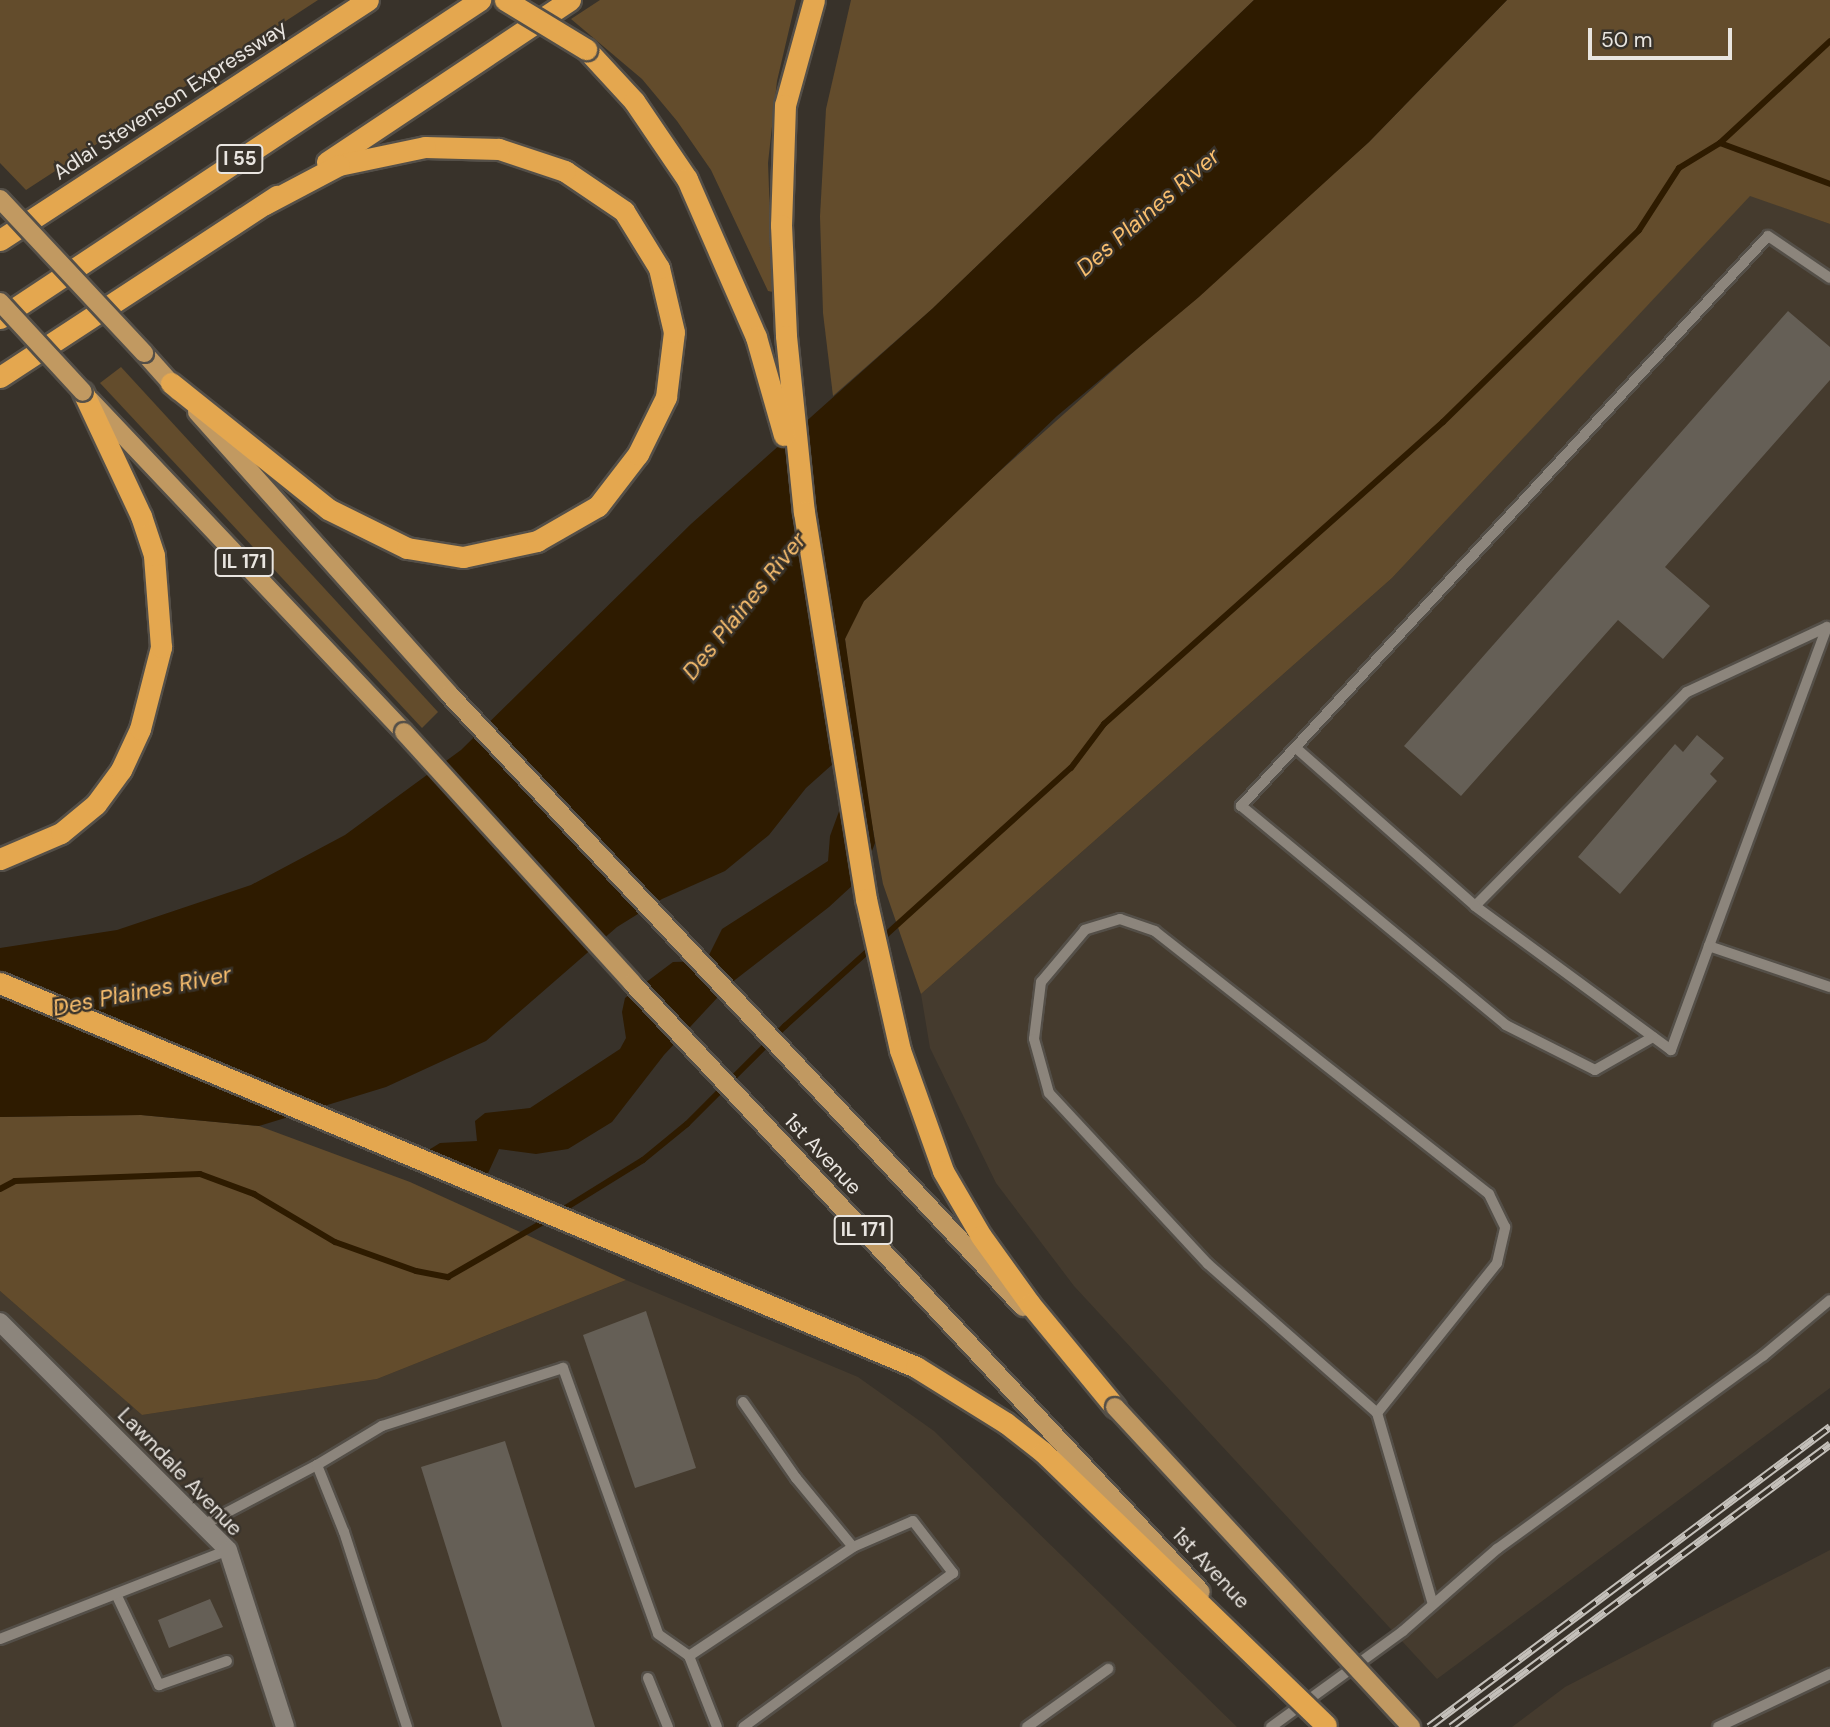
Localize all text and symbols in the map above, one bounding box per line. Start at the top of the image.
scale bar [1592,14,1736,58]
street label: Adlai Stevenson Expressway [48,15,292,185]
text: 50 m [1601,26,1652,54]
water label: Des Plaines River [1071,142,1225,282]
road number: I 55 [216,144,264,174]
water label: Des Plaines River [676,527,812,685]
road number: IL 171 [214,547,274,578]
water label: Des Plaines River [50,960,234,1022]
street label: 1st Avenue [779,1108,867,1200]
road number: IL 171 [833,1214,893,1246]
street label: Lawndale Avenue [112,1403,248,1541]
street label: 1st Avenue [1167,1522,1255,1614]

